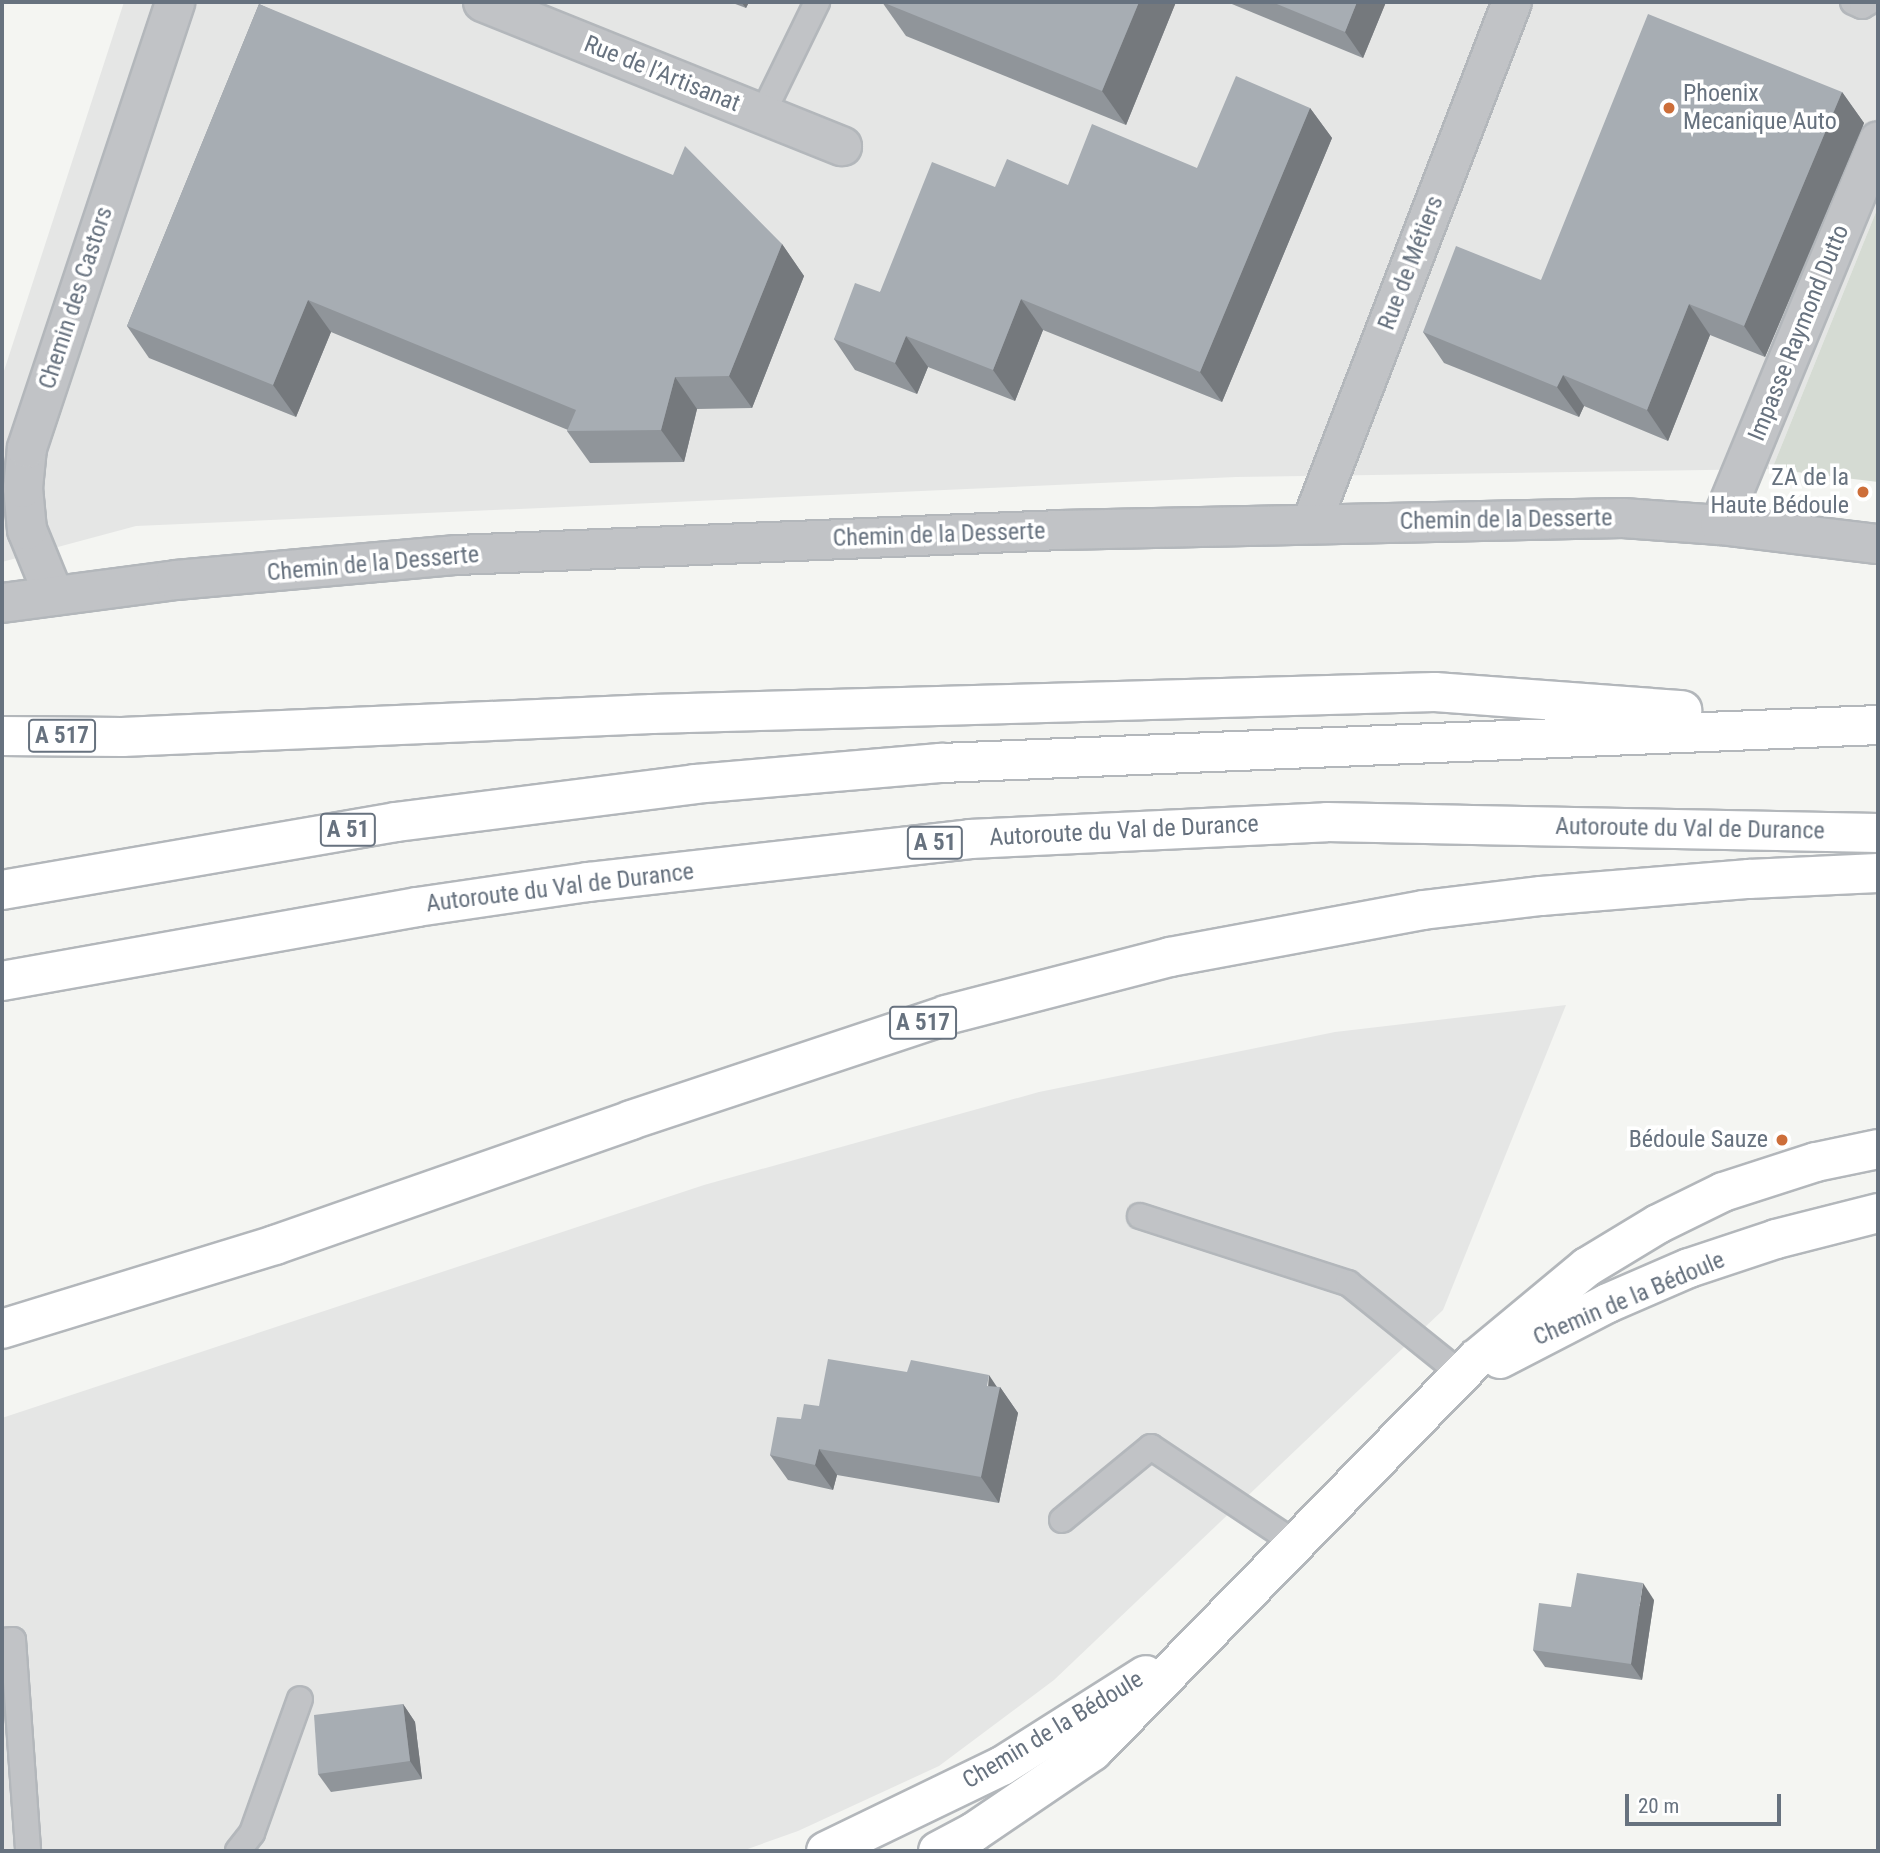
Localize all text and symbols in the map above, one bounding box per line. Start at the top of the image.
street label: Rue de l’Artisanat [580,30,744,118]
place label: Phoenix Mecanique Auto [1683,80,1837,136]
marker: Phoenix Mecanique Auto [1661,100,1677,116]
street label: Rue de Métiers [1372,192,1450,334]
street label: Chemin des Castors [33,203,119,393]
street label: Impasse Raymond Dutto [1742,221,1856,445]
place label: ZA de la Haute Bédoule [1710,464,1849,520]
marker: ZA de la Haute Bédoule [1855,484,1871,500]
street label: Chemin de la Desserte [1399,504,1613,536]
street label: Chemin de la Desserte [832,517,1046,553]
street label: Chemin de la Desserte [266,540,480,588]
road number: A 517 [27,716,97,756]
road number: A 51 [318,810,378,850]
street label: Autoroute du Val de Durance [989,810,1259,852]
street label: Autoroute du Val de Durance [1555,812,1825,846]
road number: A 51 [905,824,965,862]
street label: Autoroute du Val de Durance [424,857,696,919]
road number: A 517 [888,1004,958,1042]
place label: Bédoule Sauze [1629,1126,1768,1154]
marker: Bédoule Sauze [1774,1132,1790,1148]
street label: Chemin de la Bédoule [1529,1246,1729,1352]
street label: Chemin de la Bédoule [958,1665,1148,1795]
scale bar [1628,1780,1784,1824]
text: 20 m [1638,1794,1679,1818]

